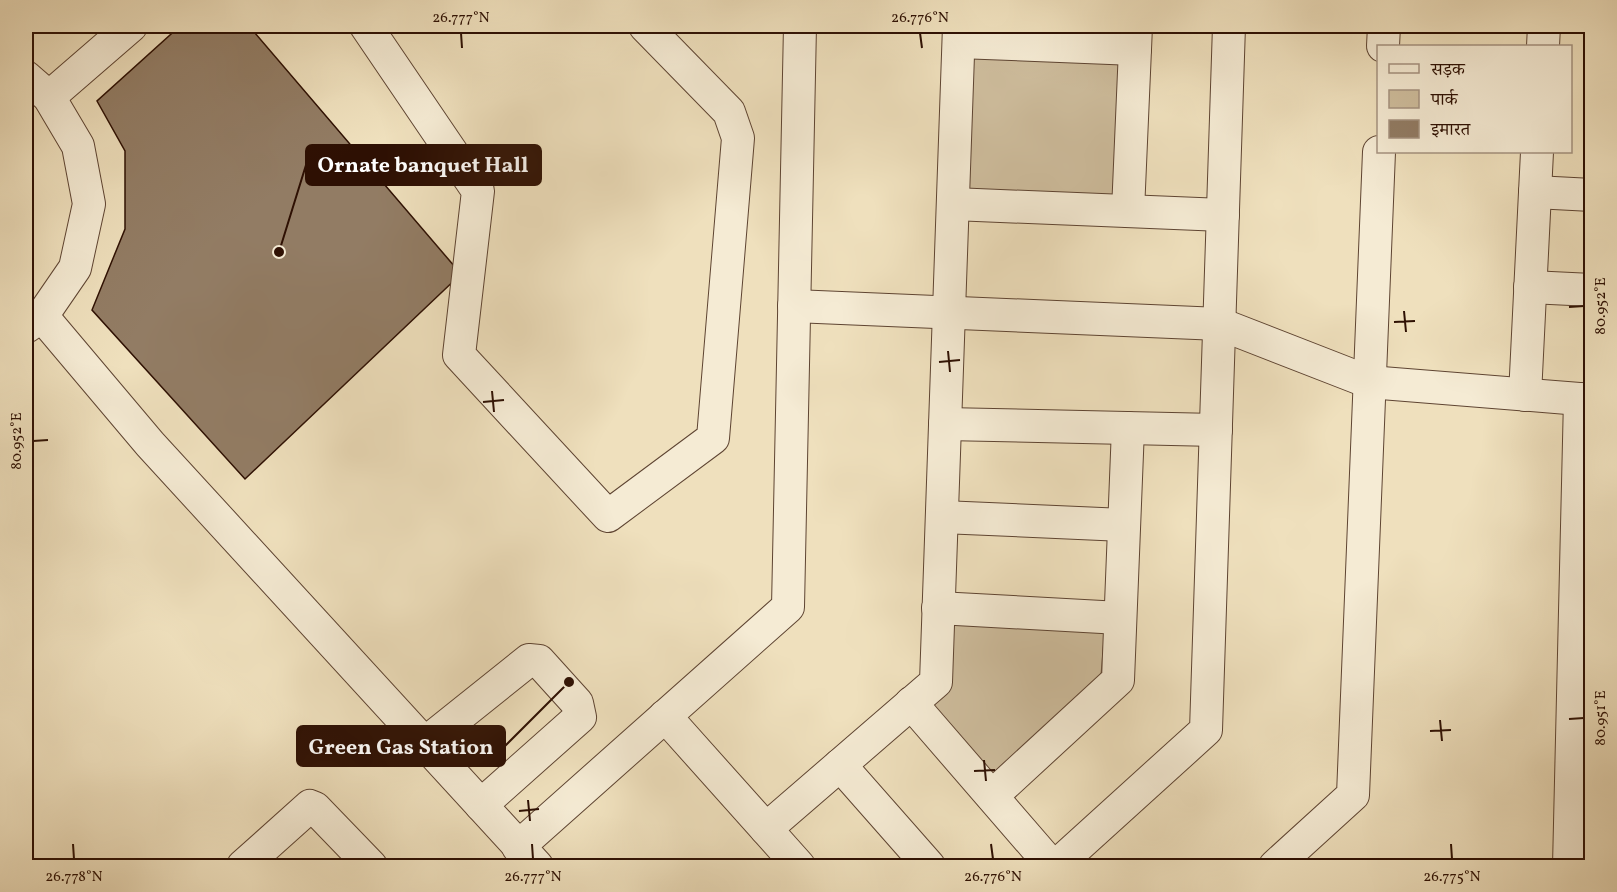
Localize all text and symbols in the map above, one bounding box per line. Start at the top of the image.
text: 26.777°N [432,8,490,29]
text: 26.776°N [891,8,949,29]
legend [1377,45,1572,153]
text: सड़क [1430,58,1466,83]
text: पार्क [1430,88,1459,113]
text: इमारत [1430,118,1471,143]
callout: Ornate banquet Hall [306,145,541,185]
text: Ornate banquet Hall [318,151,528,182]
text: 80.952°E [1591,277,1612,335]
text: 80.952°E [7,412,28,470]
text: 80.951°E [1591,690,1612,746]
callout: Green Gas Station [297,726,505,766]
text: Green Gas Station [309,733,493,764]
text: 26.778°N [45,867,103,888]
text: 26.777°N [504,867,562,888]
text: 26.776°N [964,867,1022,888]
text: 26.775°N [1423,867,1481,888]

